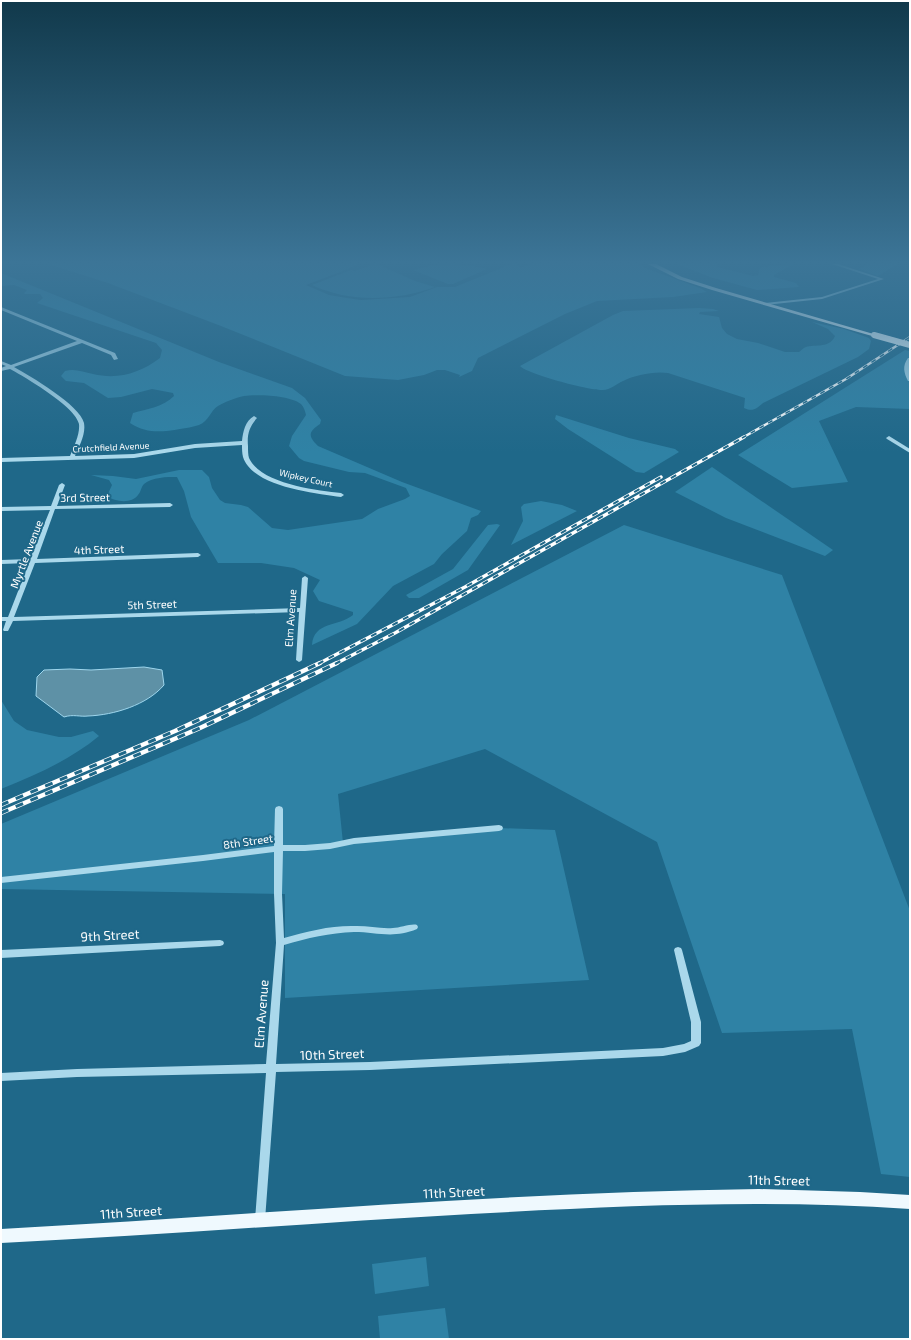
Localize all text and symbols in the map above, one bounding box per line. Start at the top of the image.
street label: Crutchfield Avenue [72,439,150,455]
street label: Wipkey Court [278,467,334,490]
street label: 3rd Street [60,490,110,504]
street label: Myrtle Avenue [7,518,45,590]
street label: 4th Street [74,542,124,556]
street label: Elm Avenue [281,588,299,647]
street label: 5th Street [127,597,177,611]
street label: 8th Street [222,831,274,851]
street label: 9th Street [80,925,140,945]
street label: Elm Avenue [251,979,271,1049]
street label: 10th Street [299,1045,365,1063]
street label: 11th Street [748,1171,810,1189]
street label: 11th Street [423,1182,485,1202]
street label: 11th Street [100,1202,162,1222]

